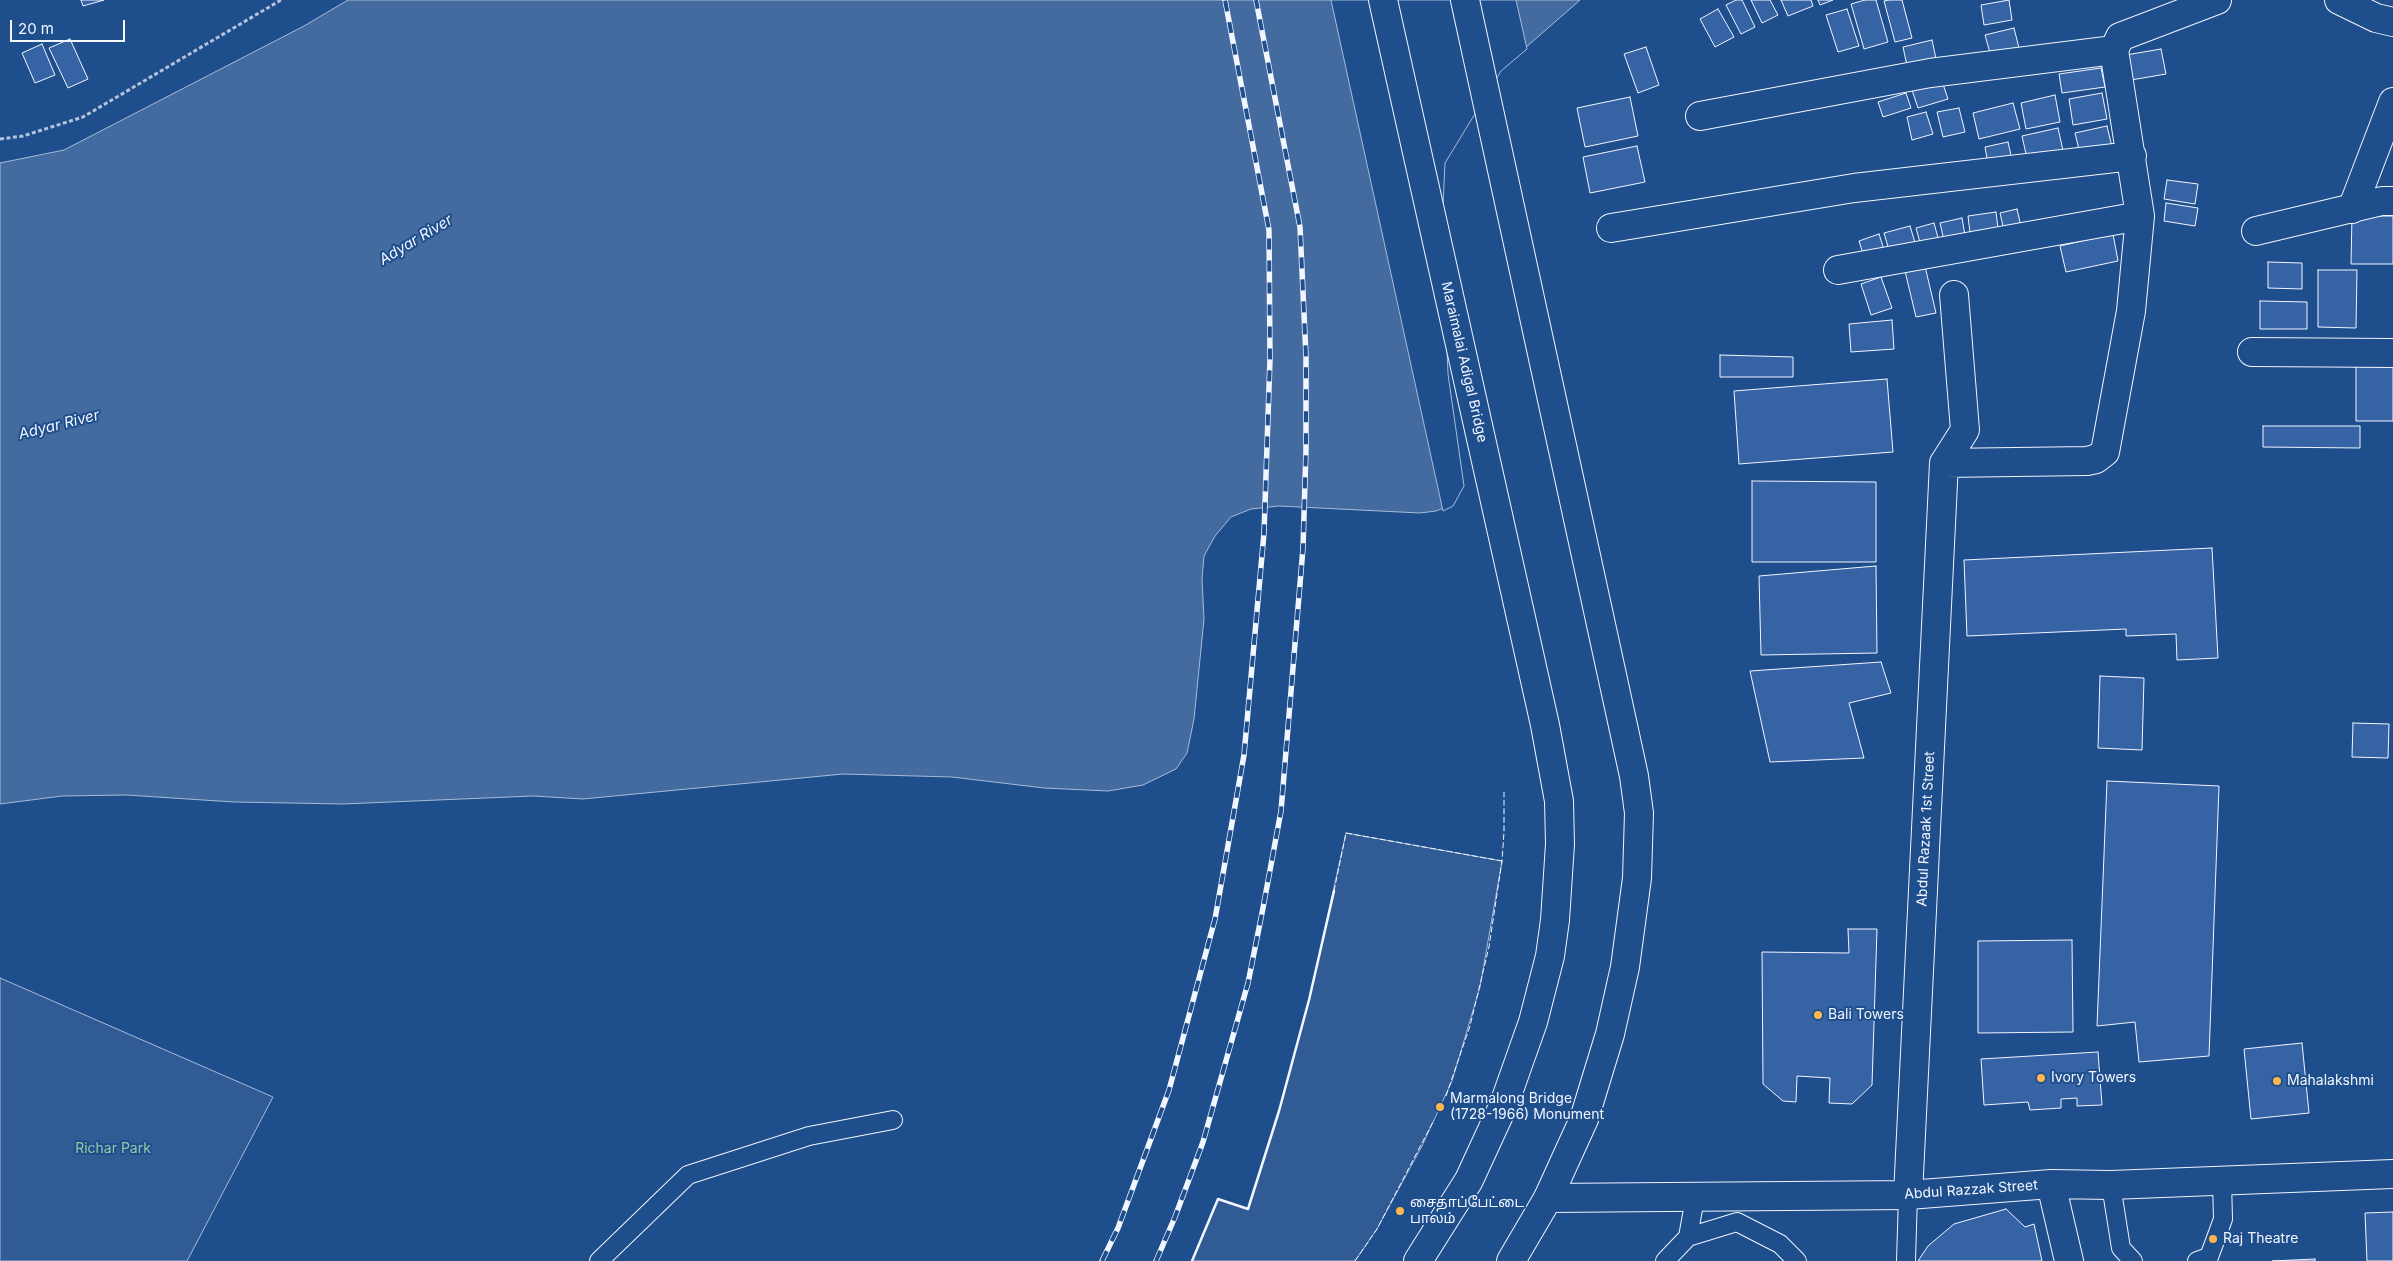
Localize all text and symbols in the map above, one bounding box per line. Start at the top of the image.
scale bar [12,10,128,42]
text: 20 m [18,19,54,38]
water label: Adyar River [376,211,456,269]
street label: Maraimalai Adigal Bridge [1437,280,1491,444]
water label: Adyar River [17,406,101,444]
street label: Abdul Razaak 1st Street [1914,751,1938,907]
place label: Bali Towers [1828,1007,1904,1023]
marker: Bali Towers [1812,1009,1824,1021]
place label: Ivory Towers [2051,1070,2136,1086]
marker: Ivory Towers [2035,1072,2047,1084]
place label: Mahalakshmi [2287,1073,2374,1089]
marker: Mahalakshmi [2271,1075,2283,1087]
place label: Marmalong Bridge (1728-1966) Monument [1450,1091,1604,1124]
marker: Marmalong Bridge (1728-1966) Monument [1434,1101,1446,1113]
park label: Richar Park [75,1141,151,1157]
street label: Abdul Razzak Street [1904,1177,2038,1203]
place label: சைதாப்பேட்டை பாலம் [1410,1195,1524,1228]
marker: சைதாப்பேட்டை பாலம் [1394,1205,1406,1217]
place label: Raj Theatre [2223,1231,2298,1247]
marker: Raj Theatre [2207,1233,2219,1245]

